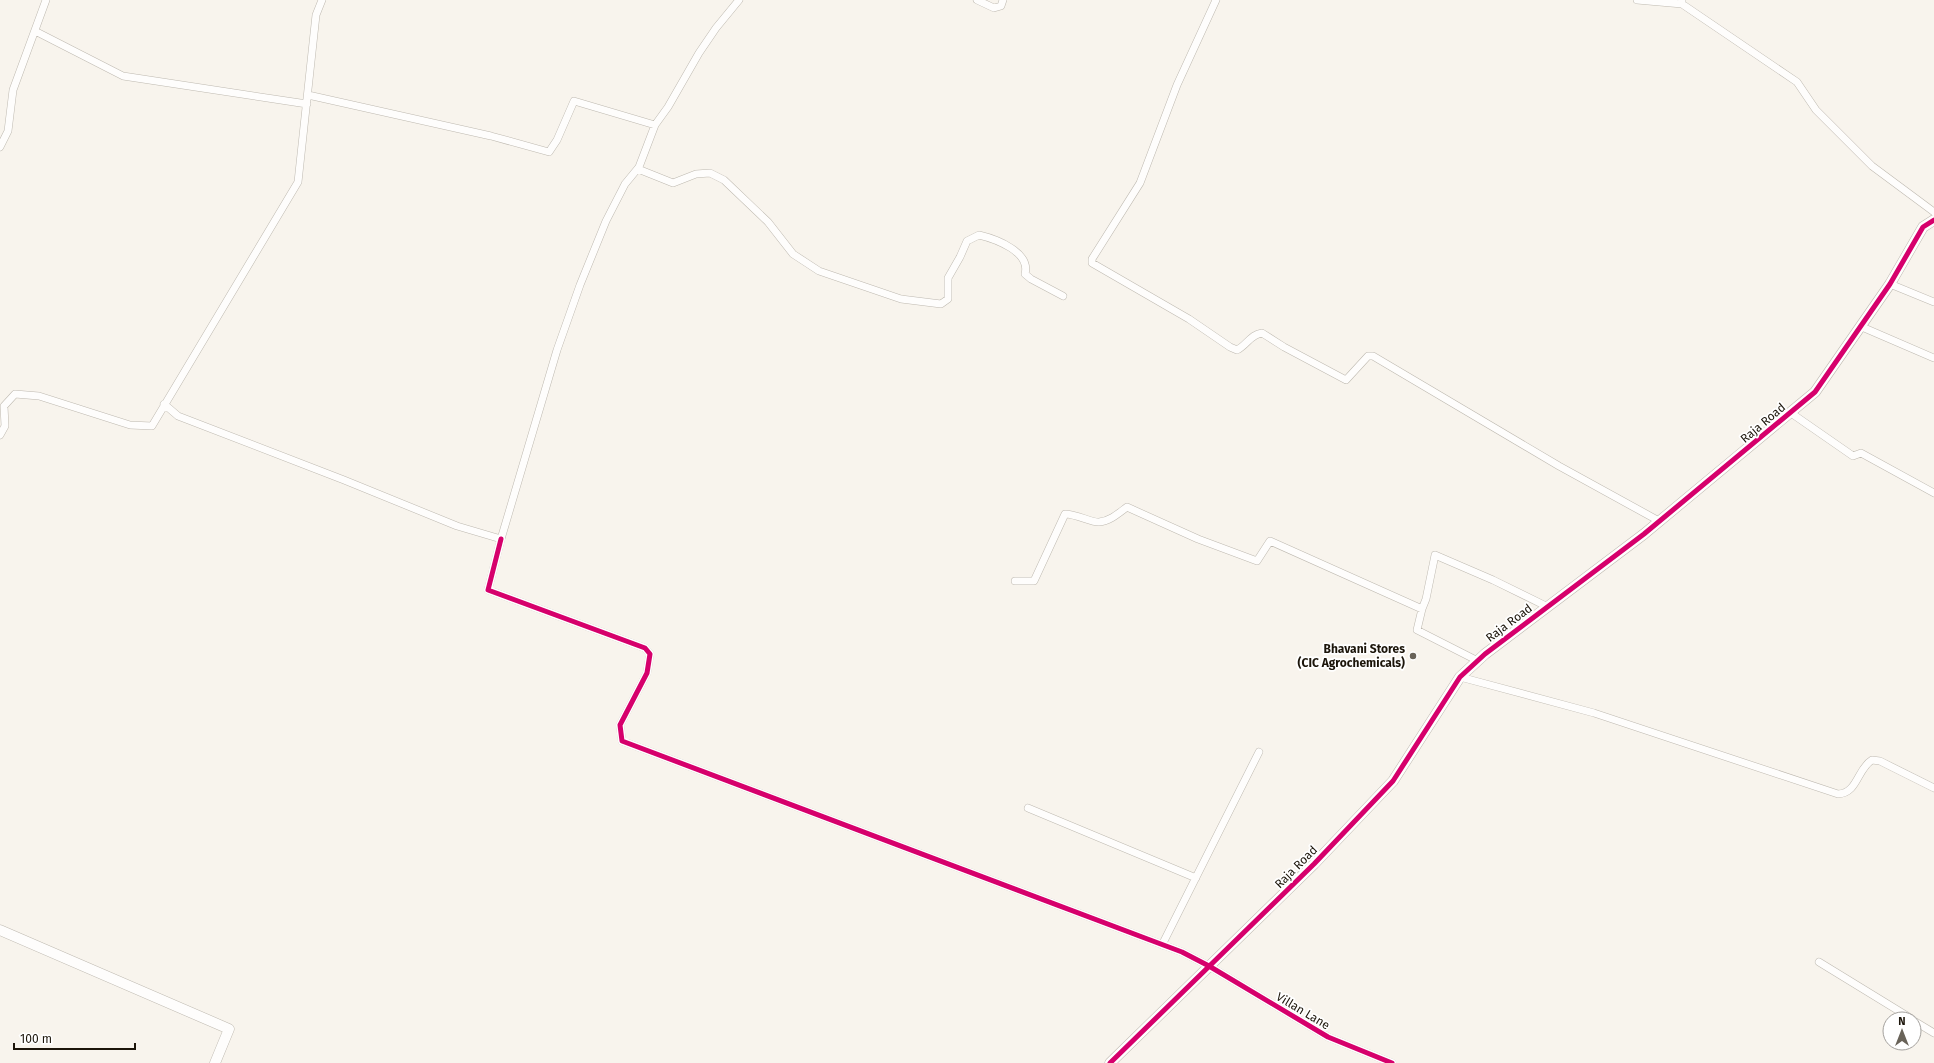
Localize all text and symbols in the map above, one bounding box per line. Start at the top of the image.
street label: Raja Road [1738,400,1788,446]
street label: Raja Road [1483,601,1535,645]
place label: Bhavani Stores (CIC Agrochemicals) [1298,642,1405,670]
marker: Bhavani Stores (CIC Agrochemicals) [1408,651,1418,661]
street label: Raja Road [1272,843,1320,891]
street label: Villan Lane [1274,990,1332,1032]
north arrow [1882,1011,1922,1051]
text: N [1898,1015,1906,1028]
scale bar [14,1025,135,1051]
text: 100 m [20,1032,52,1046]

